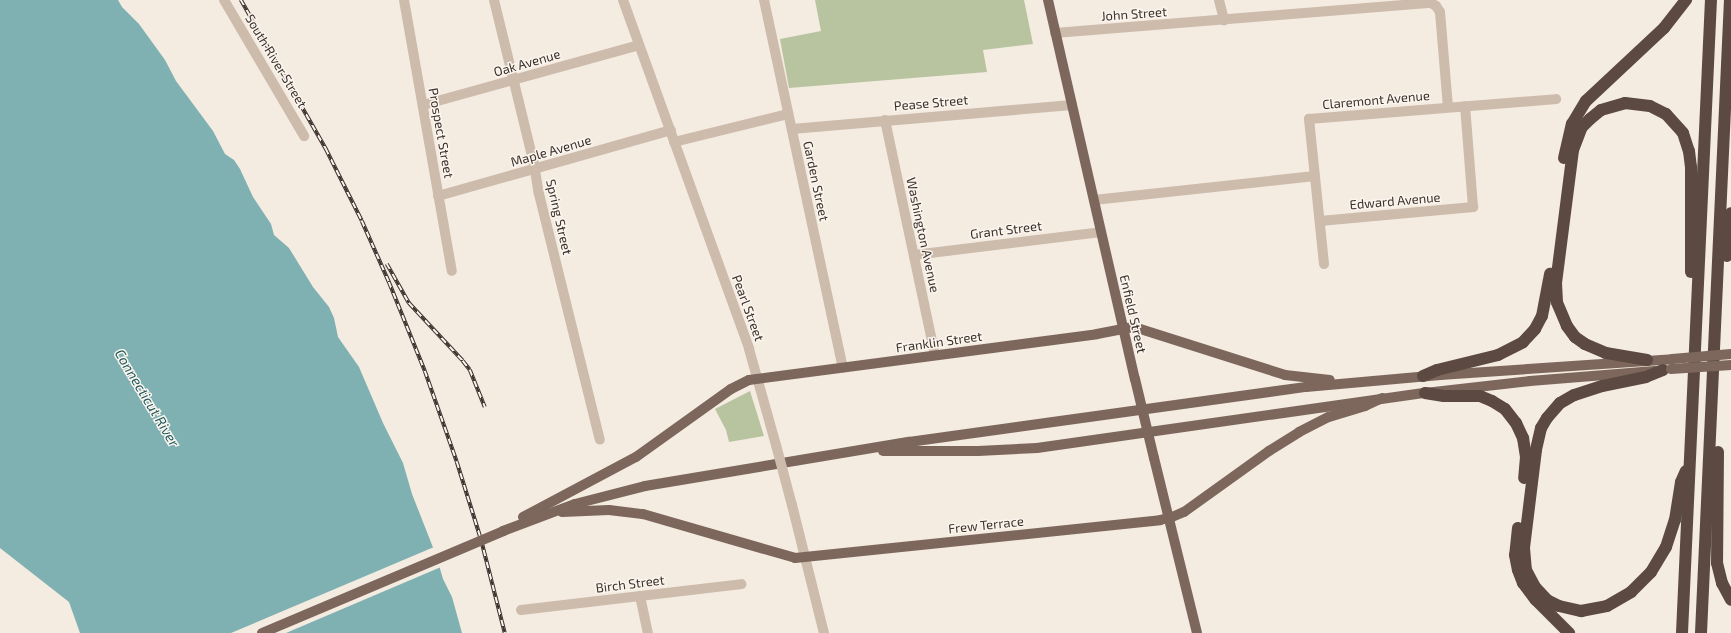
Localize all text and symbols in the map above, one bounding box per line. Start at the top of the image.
street label: John Street [1101,4,1167,24]
street label: South River Street [242,11,310,111]
street label: Oak Avenue [492,46,562,80]
street label: Prospect Street [425,87,457,179]
street label: Claremont Avenue [1321,88,1431,112]
street label: Pease Street [893,92,969,114]
street label: Maple Avenue [509,132,593,170]
street label: Garden Street [800,140,832,222]
street label: Washington Avenue [903,176,943,294]
street label: Spring Street [543,178,575,256]
street label: Edward Avenue [1349,189,1441,213]
street label: Grant Street [969,218,1043,242]
street label: Pearl Street [729,273,767,343]
street label: Enfield Street [1116,273,1150,355]
street label: Franklin Street [895,328,983,356]
water label: Connecticut River [111,346,183,450]
street label: Frew Terrace [947,513,1025,537]
street label: Birch Street [595,572,665,596]

